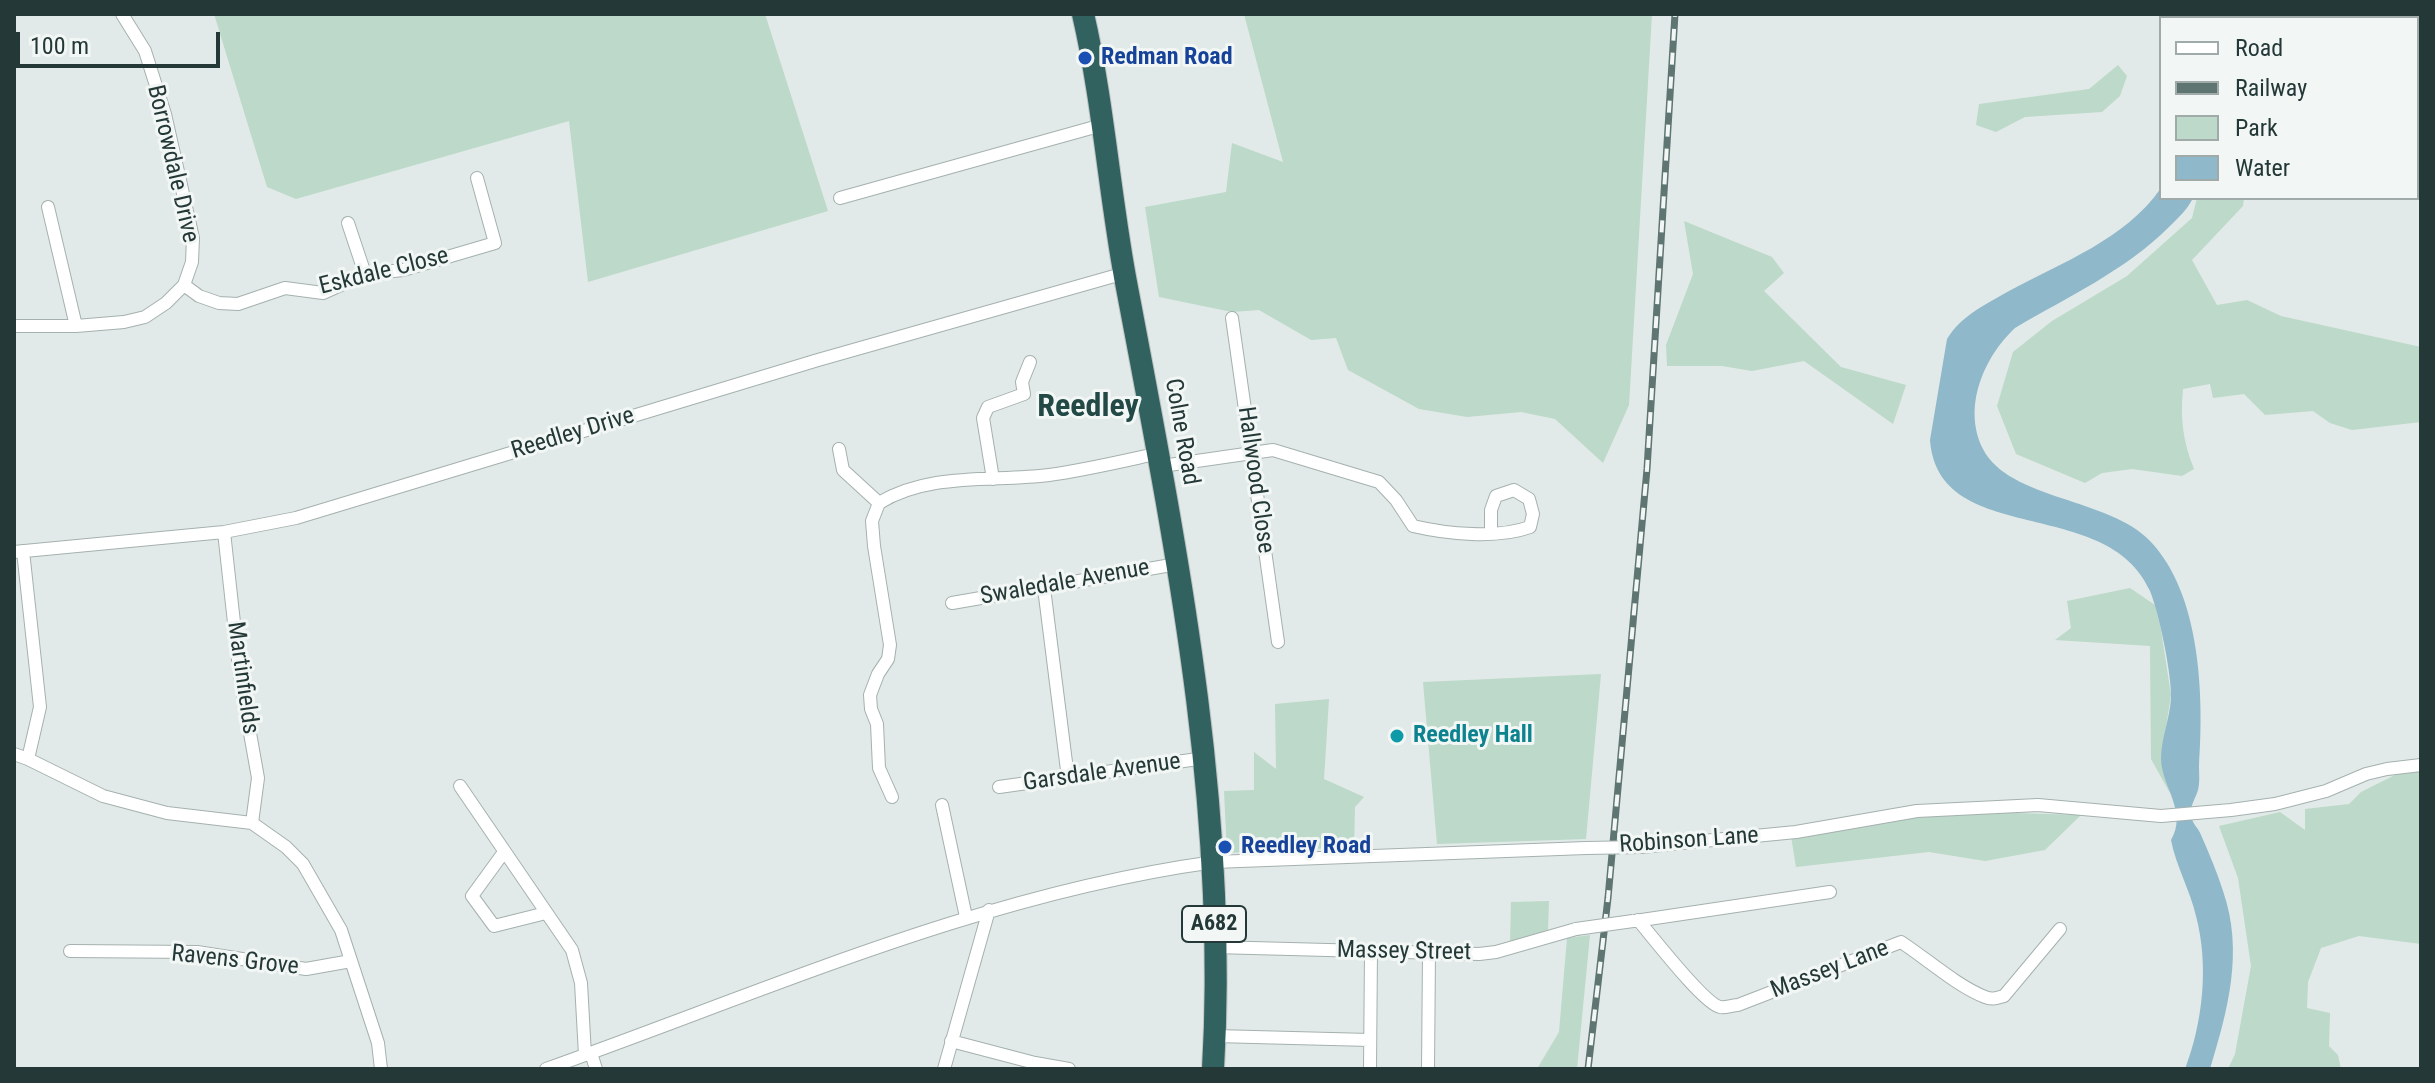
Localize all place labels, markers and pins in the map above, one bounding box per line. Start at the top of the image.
place label: Redman Road [1101,44,1233,72]
marker: Redman Road [1076,49,1094,67]
place label: Reedley Hall [1413,722,1533,750]
marker: Reedley Hall [1388,727,1406,745]
place label: Reedley Road [1241,833,1371,861]
marker: Reedley Road [1216,838,1234,856]

